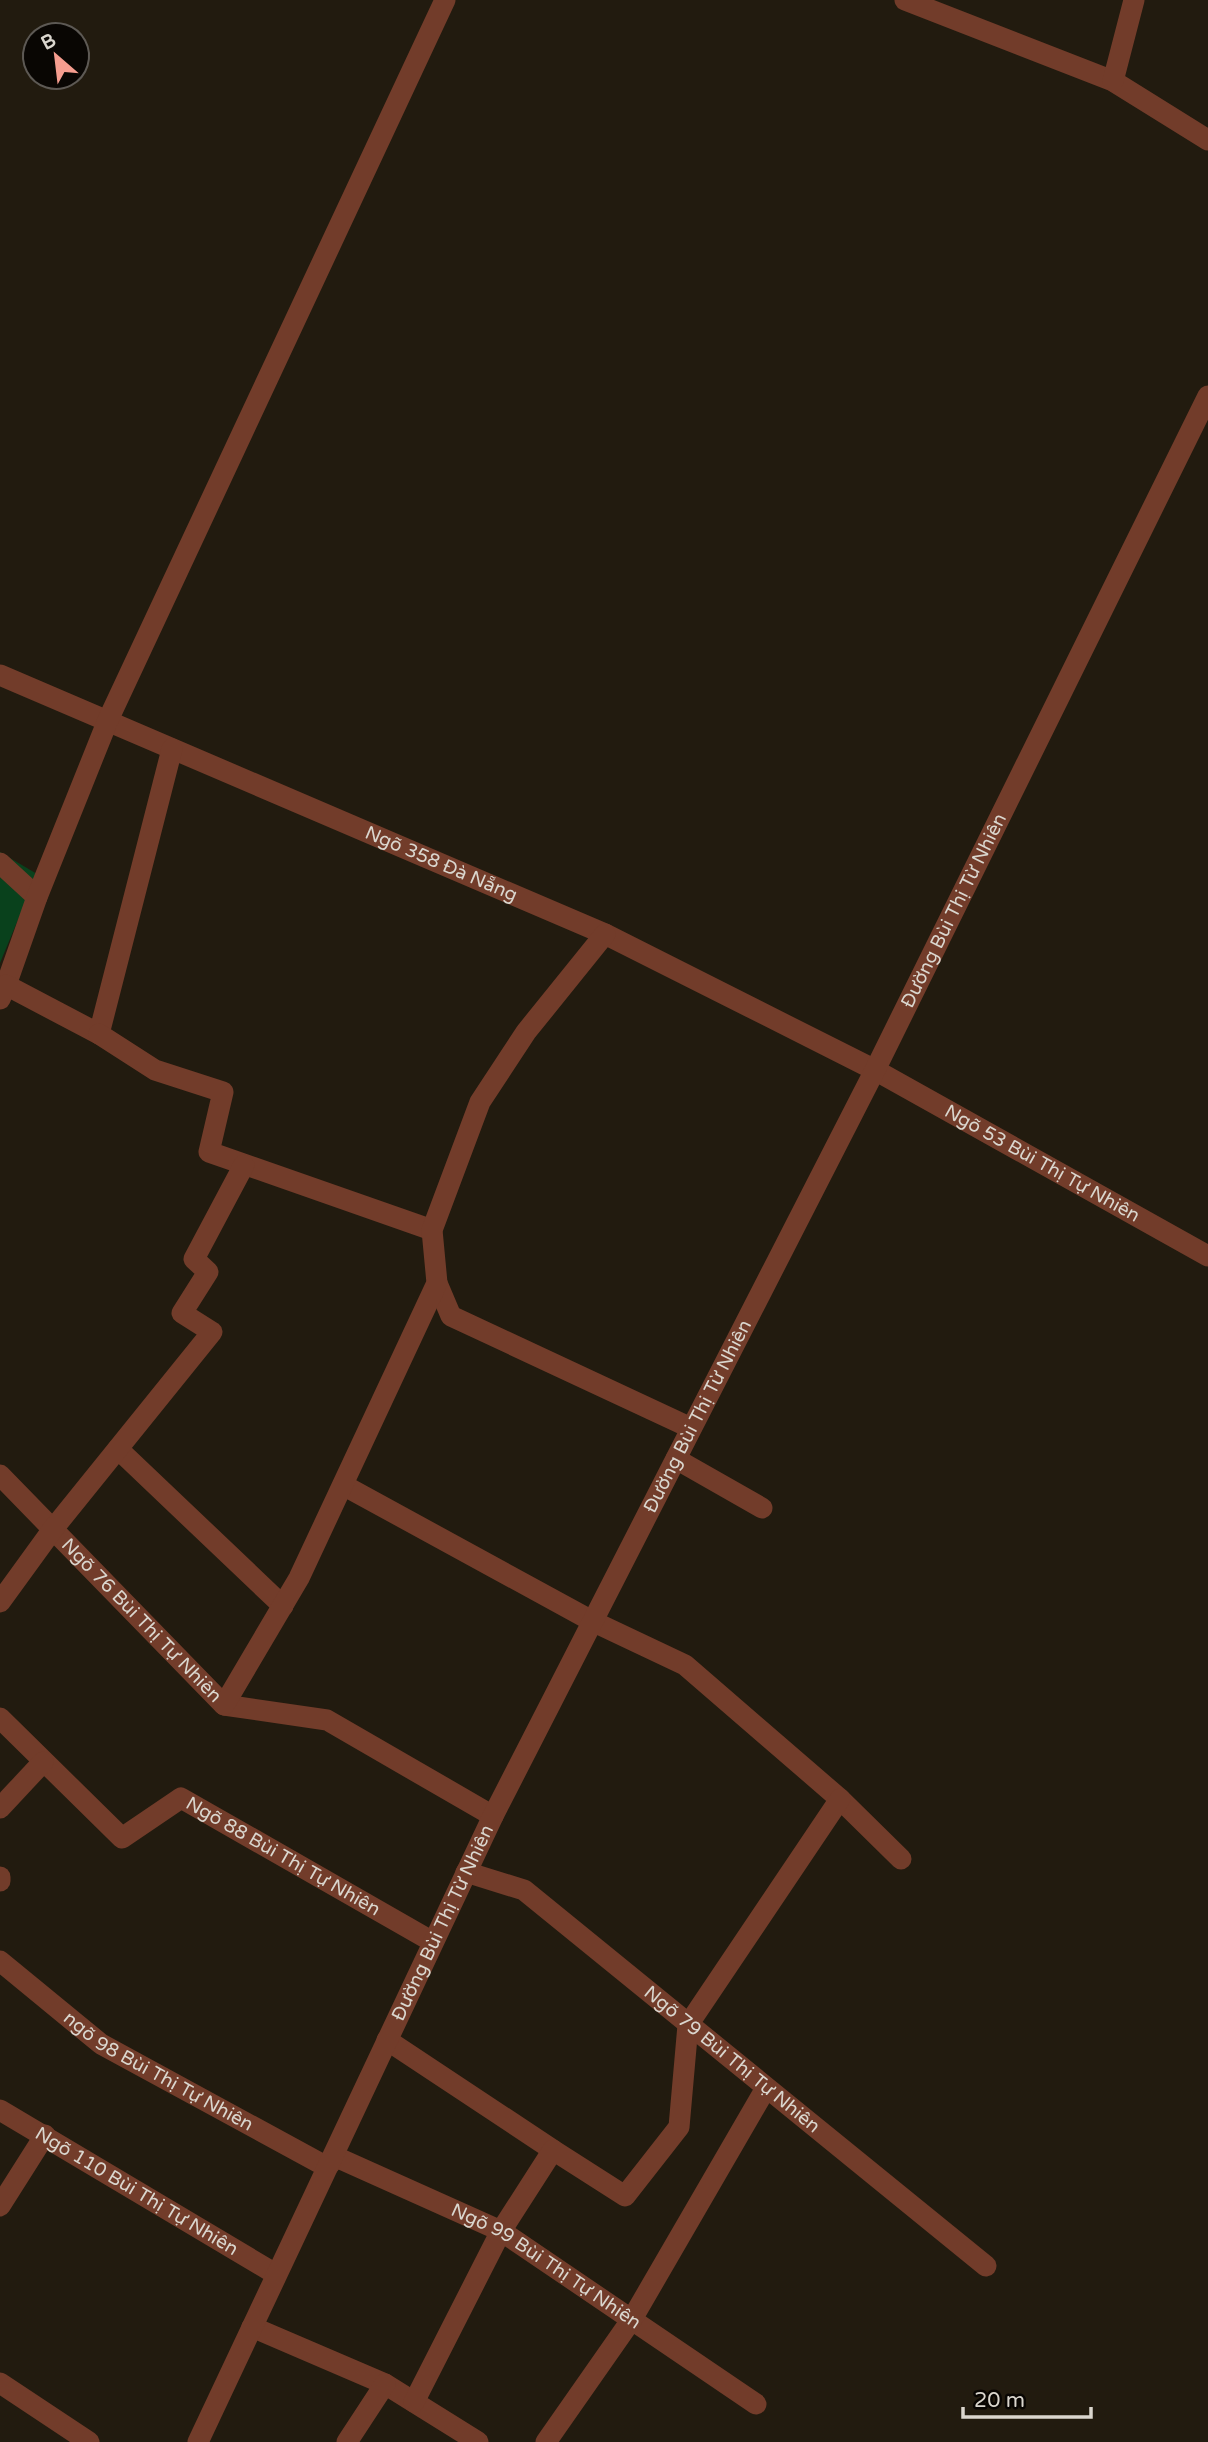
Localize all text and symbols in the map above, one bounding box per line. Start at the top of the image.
north arrow [21,21,91,91]
text: B [38,29,59,55]
street label: Đường Bùi Thị Từ Nhiên [897,810,1011,1011]
street label: Ngõ 358 Đà Nẵng [362,822,521,906]
street label: Ngõ 53 Bùi Thị Tự Nhiên [941,1100,1144,1227]
street label: Đường Bùi Thị Từ Nhiên [639,1316,756,1517]
street label: Ngõ 76 Bùi Thị Tự Nhiên [57,1534,226,1707]
street label: Ngõ 88 Bùi Thị Tự Nhiên [182,1792,384,1921]
street label: Đường Bùi Thị Từ Nhiên [387,1821,498,2024]
street label: Ngõ 79 Bùi Thị Tự Nhiên [640,1981,824,2137]
street label: ngõ 98 Bùi Thị Tự Nhiên [59,2007,257,2136]
street label: Ngõ 110 Bùi Thị Tự Nhiên [31,2122,242,2260]
street label: Ngõ 99 Bùi Thị Tự Nhiên [448,2199,645,2334]
scale bar [963,2376,1091,2420]
text: 20 m [974,2388,1025,2413]

